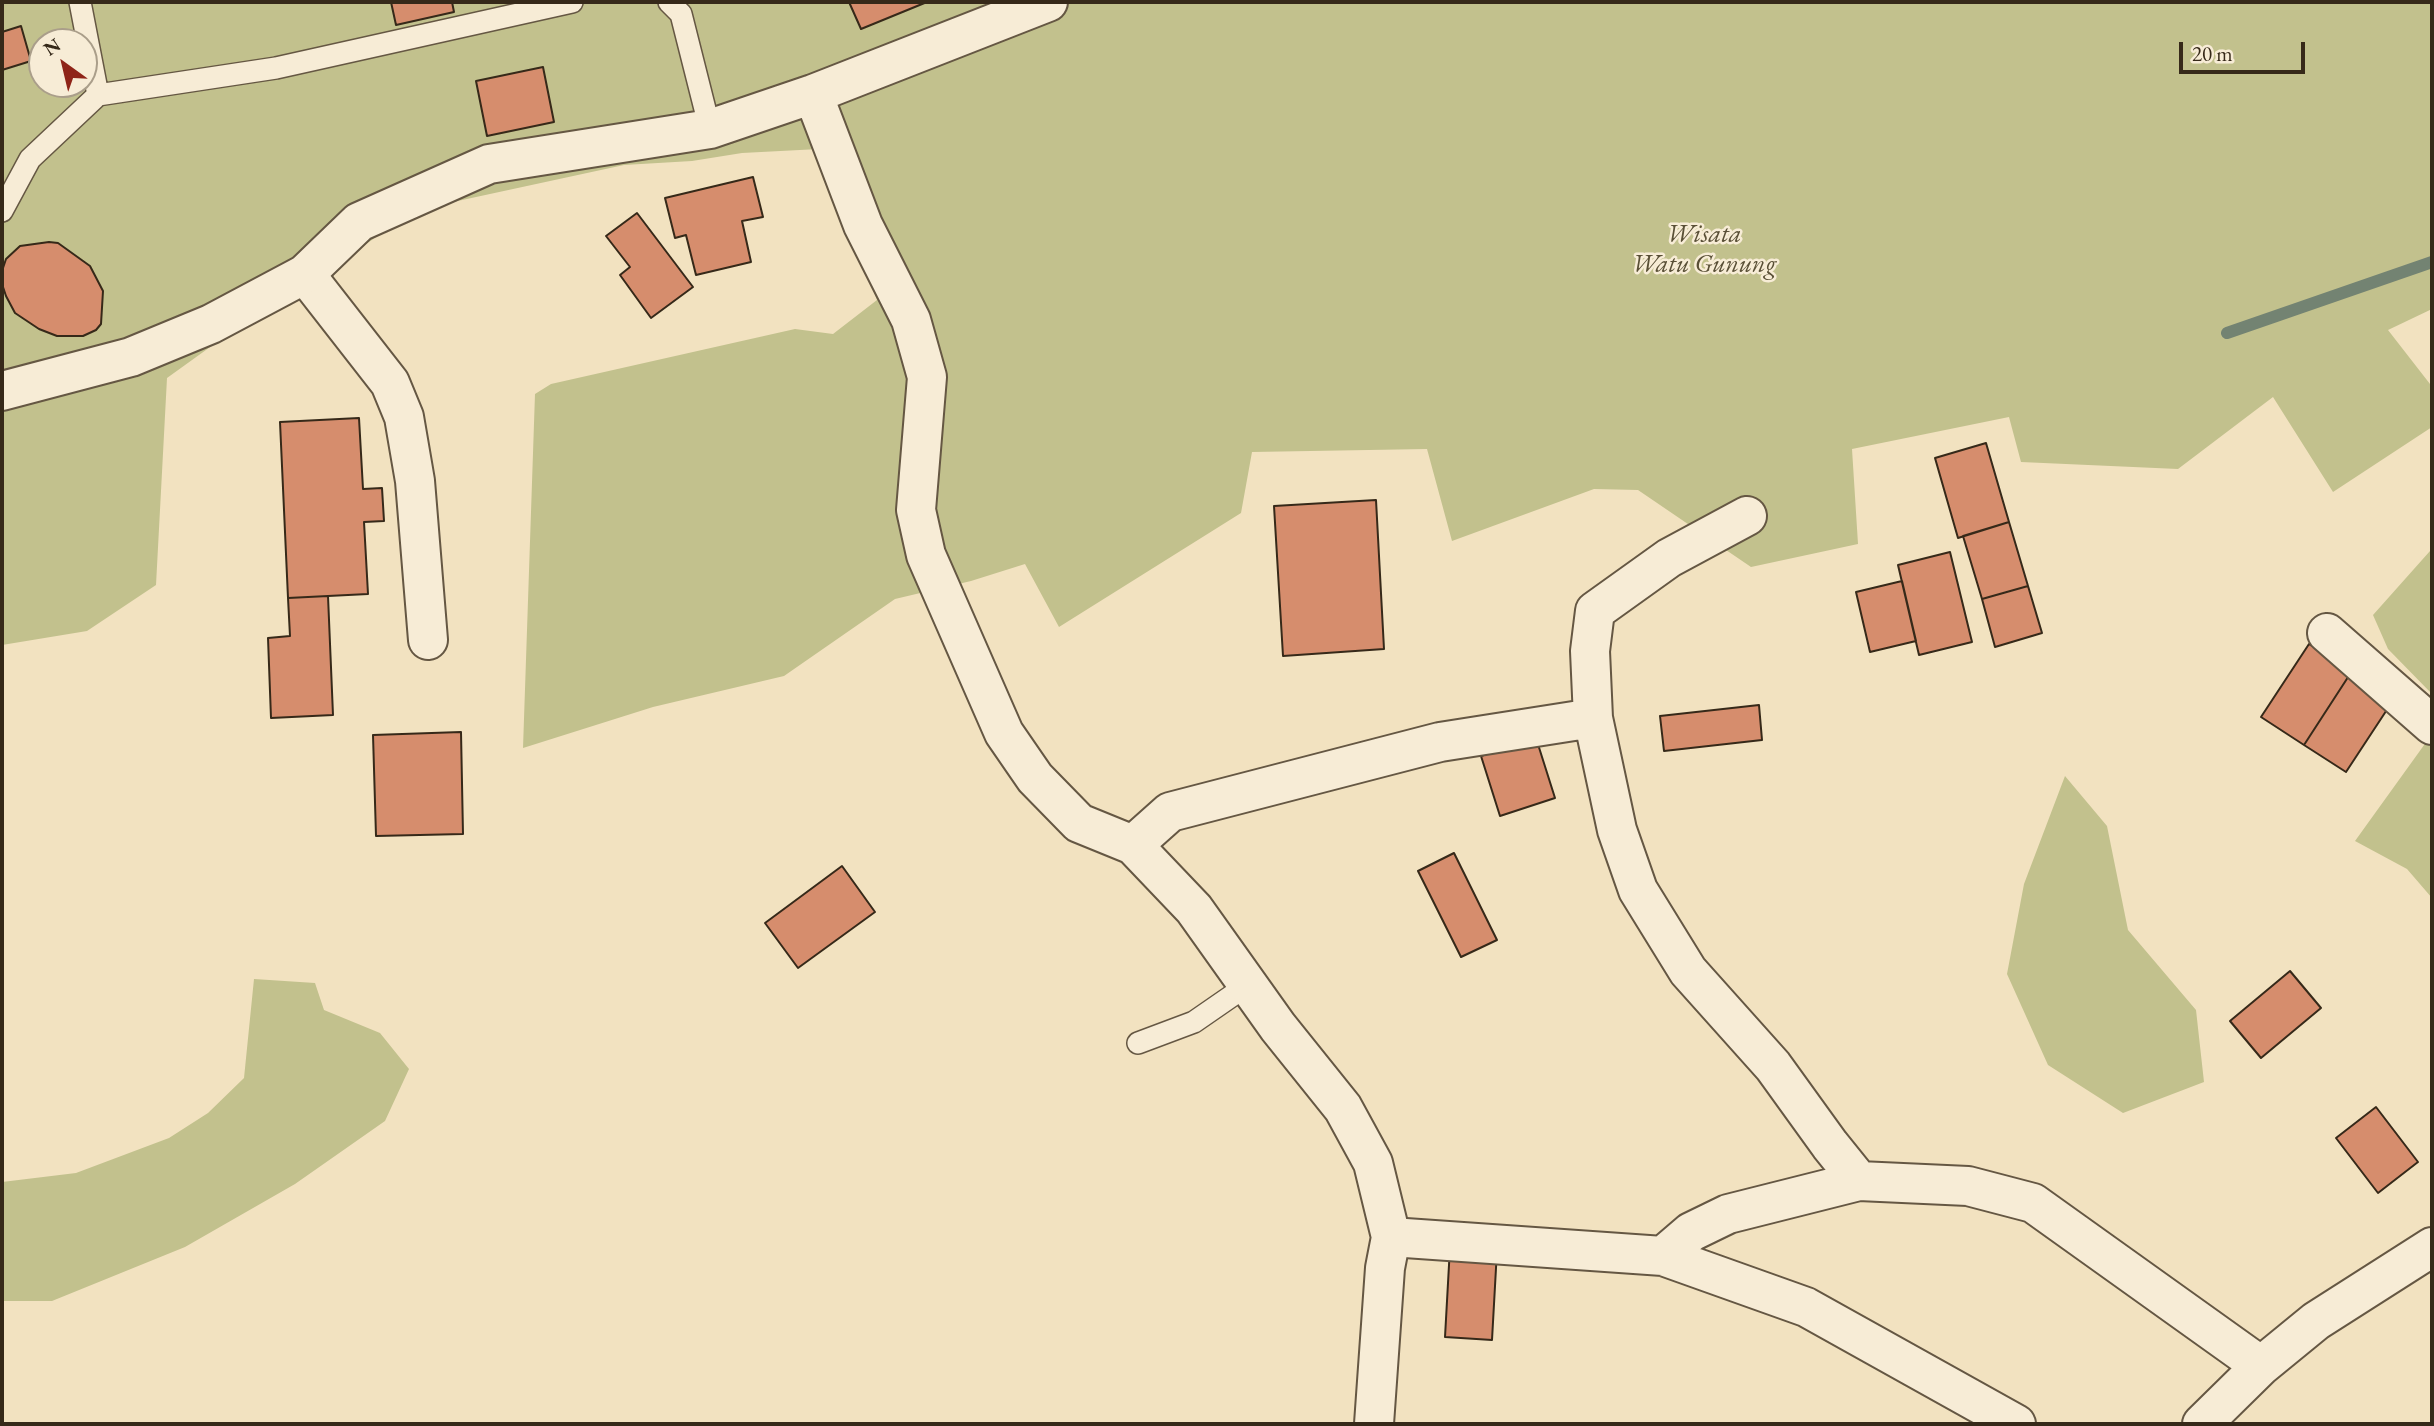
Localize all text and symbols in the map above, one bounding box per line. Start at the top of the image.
north arrow [28,28,98,98]
scale bar [2182,28,2308,72]
text: N [39,32,65,61]
text: 20 m [2192,40,2233,67]
park label: Wisata Watu Gunung [1632,219,1776,280]

